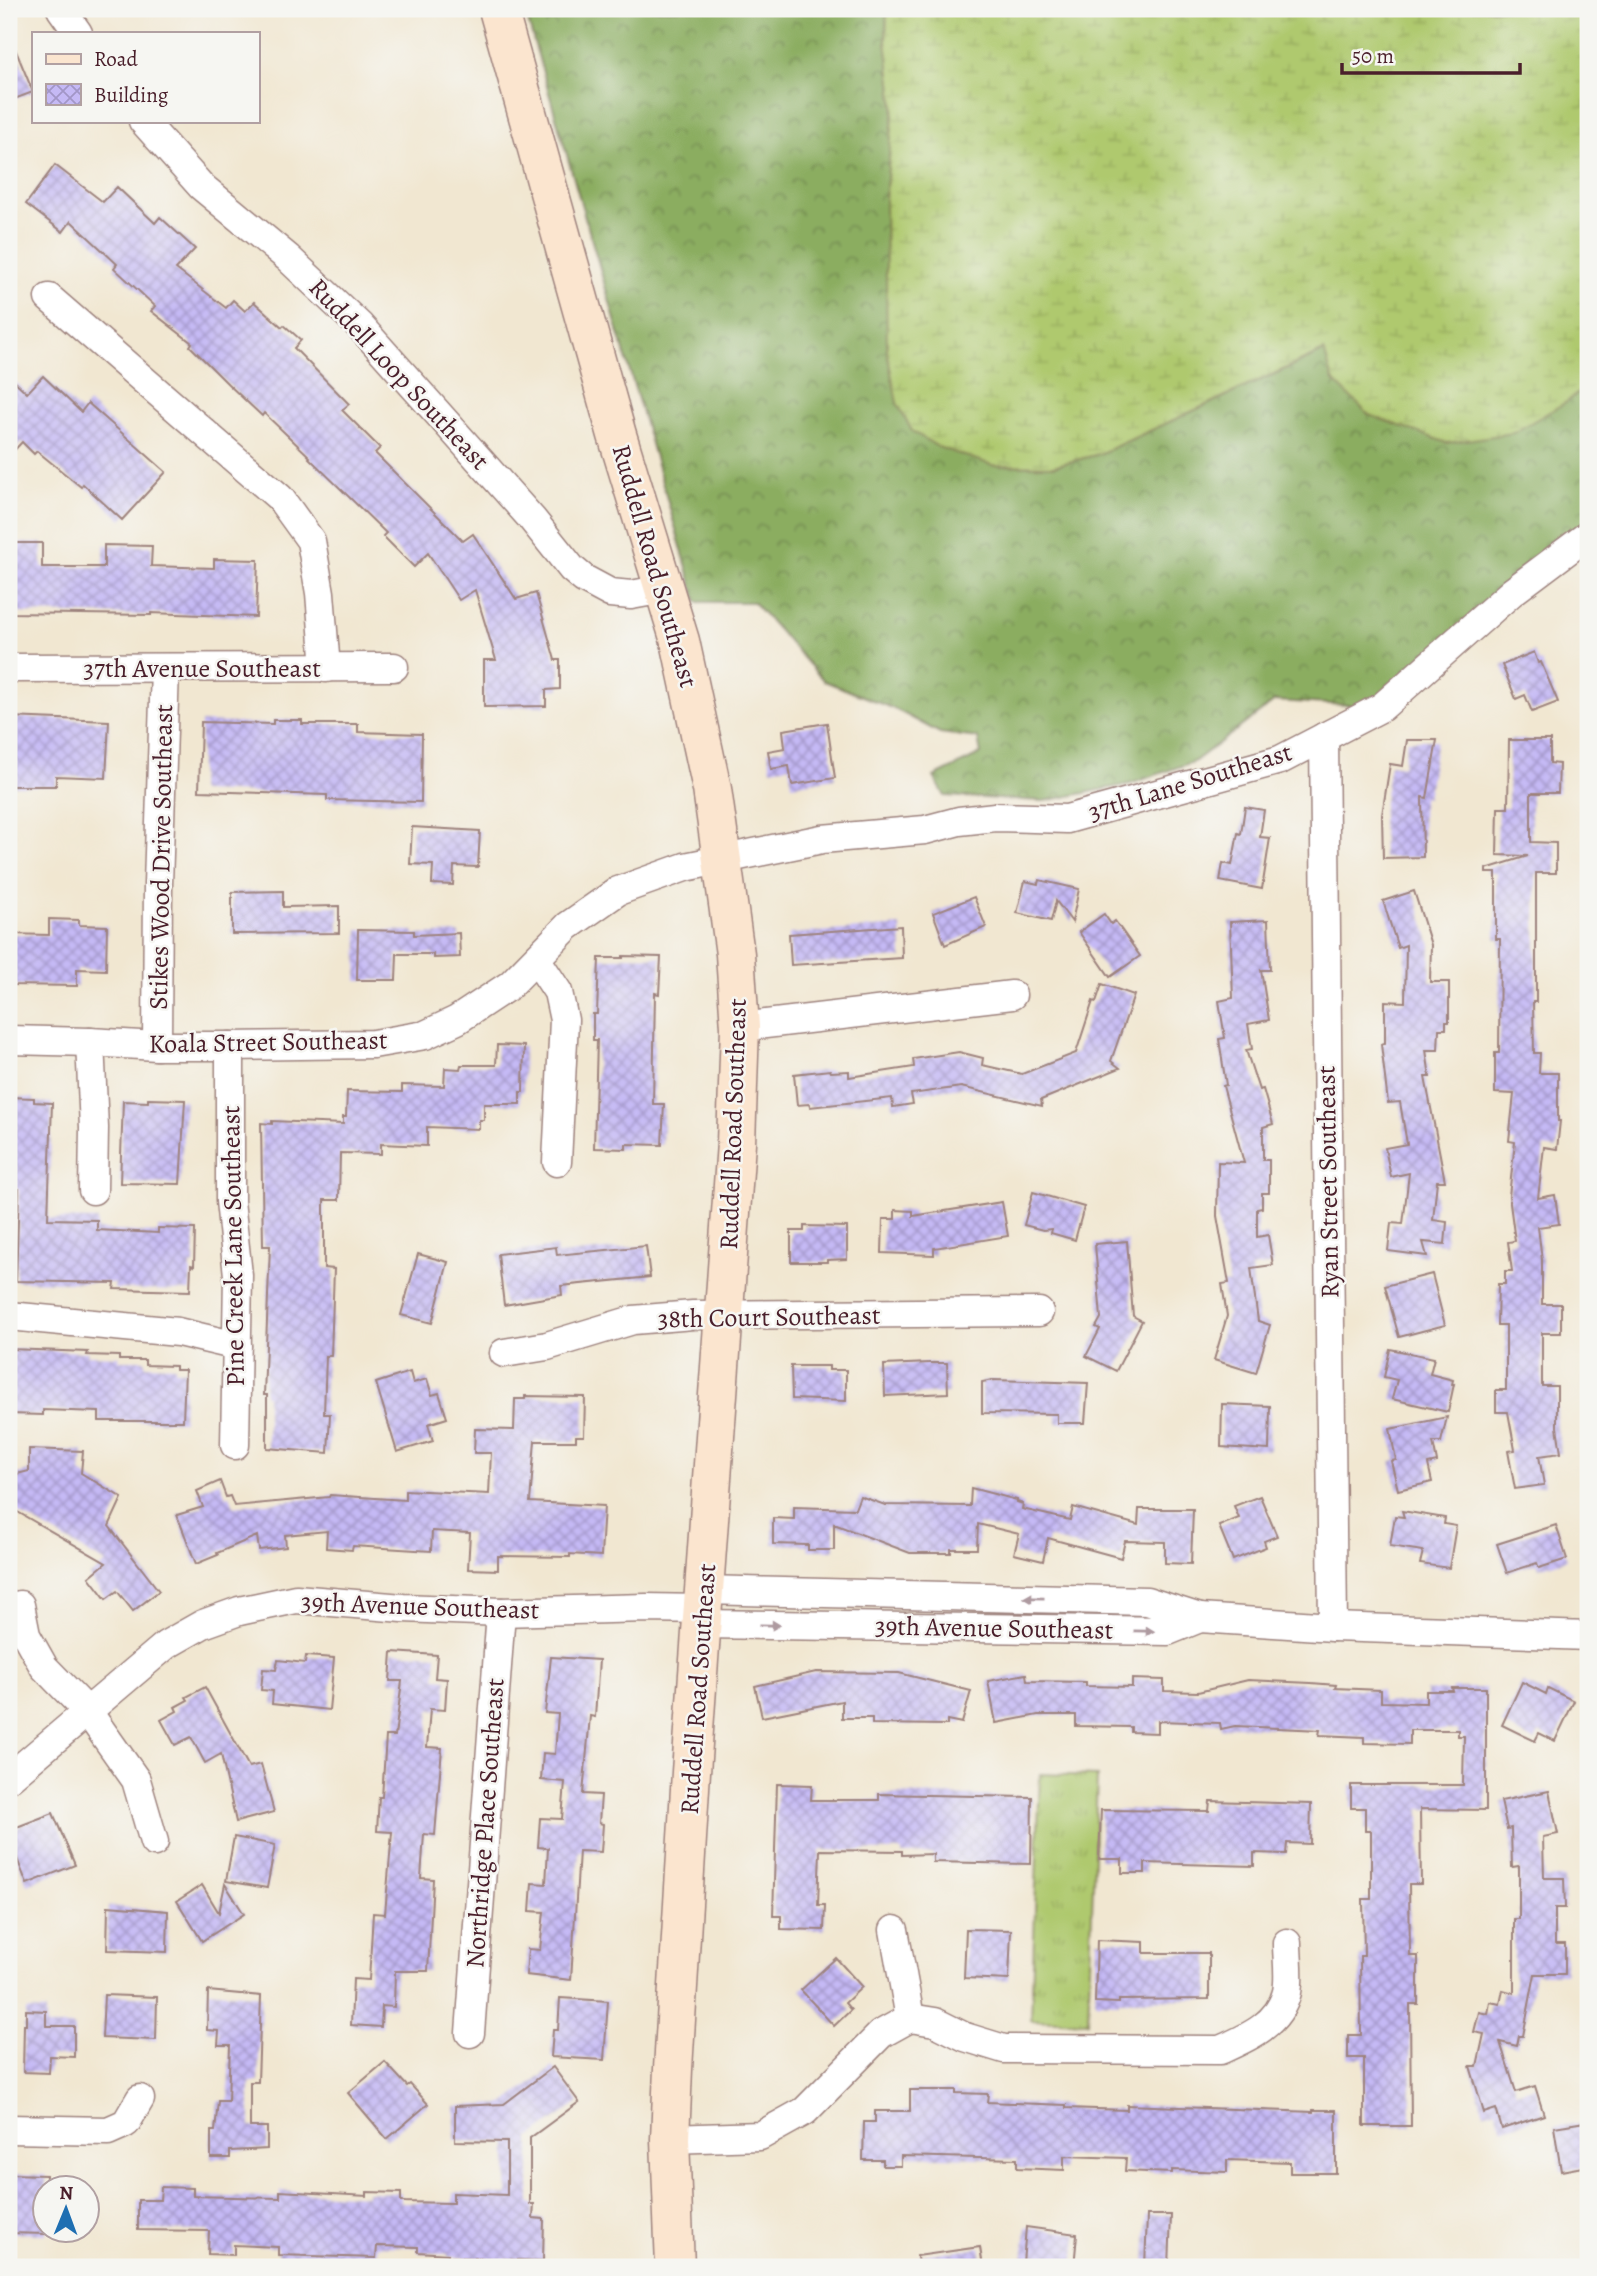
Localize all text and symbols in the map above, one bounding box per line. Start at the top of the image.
legend [32,32,259,122]
scale bar [1342,32,1520,76]
text: 50 m [1352,42,1394,70]
text: Road [94,45,138,73]
text: Building [94,81,169,109]
street label: Ruddell Loop Southeast [301,271,497,478]
street label: Ruddell Road Southeast [604,440,707,692]
street label: 37th Avenue Southeast [83,651,321,686]
street label: Stikes Wood Drive Southeast [141,703,181,1010]
street label: 37th Lane Southeast [1084,734,1297,830]
street label: Ruddell Road Southeast [711,997,755,1250]
street label: Koala Street Southeast [148,1022,388,1062]
street label: Ryan Street Southeast [1308,1065,1348,1299]
street label: Pine Creek Lane Southeast [213,1105,253,1387]
street label: 38th Court Southeast [657,1298,881,1336]
street label: Ruddell Road Southeast [672,1562,724,1816]
street label: 39th Avenue Southeast [300,1584,540,1628]
one-way arrow [1023,1593,1045,1604]
street label: 39th Avenue Southeast [875,1608,1114,1648]
one-way arrow [759,1619,781,1631]
one-way arrow [1134,1625,1156,1636]
street label: Northridge Place Southeast [457,1677,513,1969]
north arrow [32,2174,102,2244]
text: N [59,2180,74,2206]

